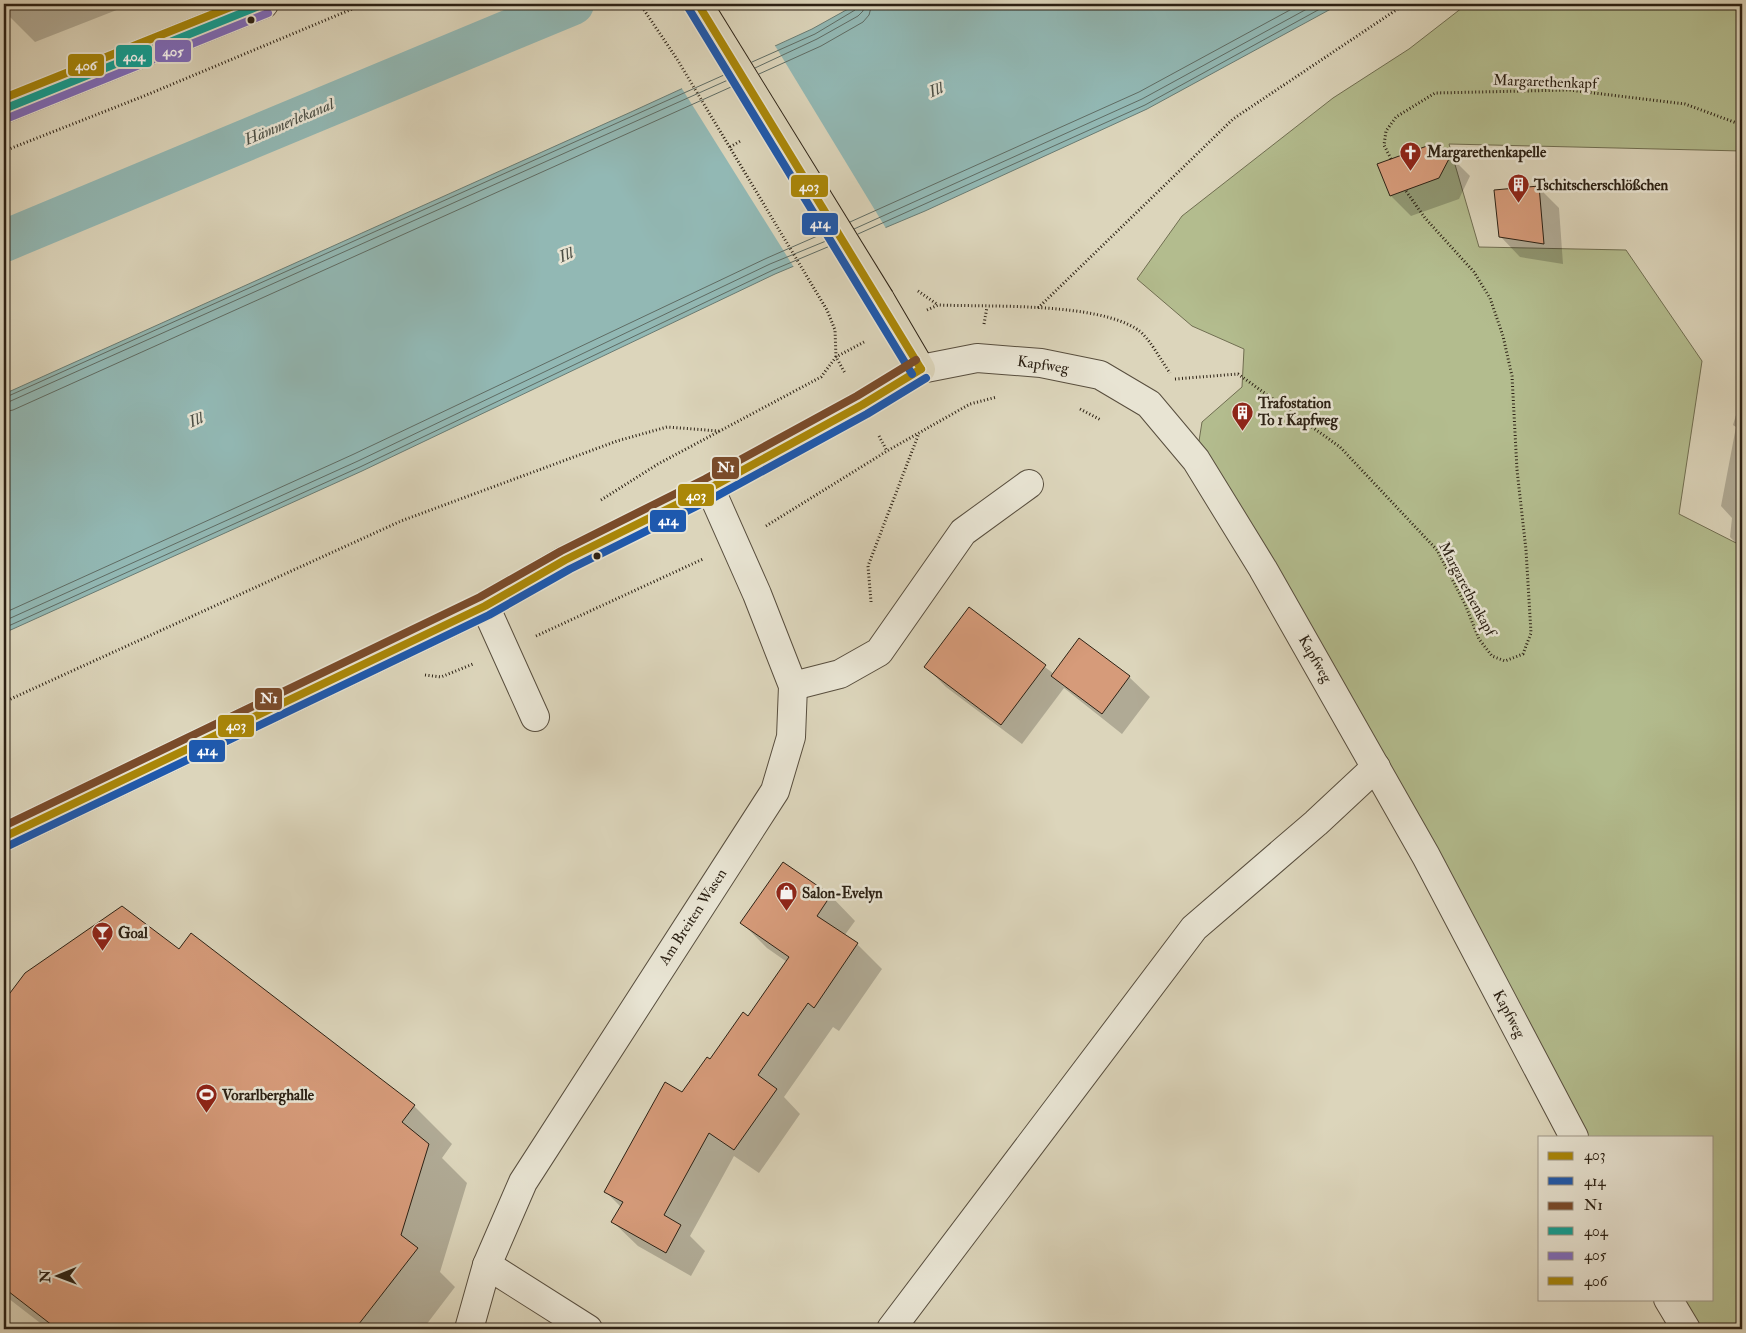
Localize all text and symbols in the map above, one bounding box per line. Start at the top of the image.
unlabelled marker [246,15,256,25]
line badge: 405 [154,39,192,63]
text: 405 [162,43,184,60]
line badge: 404 [115,44,153,68]
text: 404 [122,48,147,65]
line badge: 406 [67,53,105,77]
text: 406 [74,57,98,74]
street label: Margarethenkapf [1493,71,1599,94]
water label: Ill [925,77,948,102]
water label: Hämmerlekanal [240,94,338,150]
church icon: Margarethenkapelle [1399,140,1423,171]
place label: Margarethenkapelle [1426,143,1547,163]
building icon: Tschitscherschlößchen [1506,173,1530,204]
line badge: 403 [790,174,829,198]
place label: Tschitscherschlößchen [1533,176,1669,195]
text: 403 [798,178,819,195]
line badge: 414 [801,212,839,236]
text: 414 [809,215,831,232]
water label: Ill [555,242,578,267]
street label: Kapfweg [1016,352,1071,379]
place label: Trafostation To 1 Kapfweg [1257,394,1339,431]
building icon: Trafostation To 1 Kapfweg [1230,400,1254,431]
water label: Ill [185,407,208,432]
line badge: N1 [711,456,740,480]
text: N1 [716,459,735,476]
line badge: 403 [677,483,715,507]
text: 403 [685,487,706,504]
line badge: 414 [649,509,687,533]
text: 414 [657,512,679,529]
street label: Margarethenkapf [1433,539,1501,642]
unlabelled marker [592,551,602,561]
street label: Kapfweg [1293,632,1337,687]
line badge: N1 [254,687,283,711]
text: N1 [259,690,278,707]
line badge: 403 [217,714,255,738]
text: 403 [225,717,246,734]
line badge: 414 [188,739,226,763]
text: 414 [196,742,218,759]
street label: Am Breiten Wasen [654,865,731,970]
shop icon: Salon-Evelyn [774,881,798,912]
place label: Salon-Evelyn [802,884,883,904]
bar icon: Goal [90,921,114,952]
place label: Goal [118,924,148,943]
street label: Kapfweg [1488,987,1530,1042]
sports icon: Vorarlberghalle [194,1083,218,1114]
place label: Vorarlberghalle [221,1086,315,1106]
legend [1538,1136,1714,1300]
text: 403 [1584,1146,1606,1165]
text: 414 [1584,1172,1606,1191]
text: N1 [1584,1196,1603,1215]
text: 404 [1584,1222,1609,1241]
text: 405 [1584,1246,1607,1265]
north arrow [32,1250,82,1300]
text: N [37,1269,54,1284]
text: 406 [1584,1272,1609,1291]

